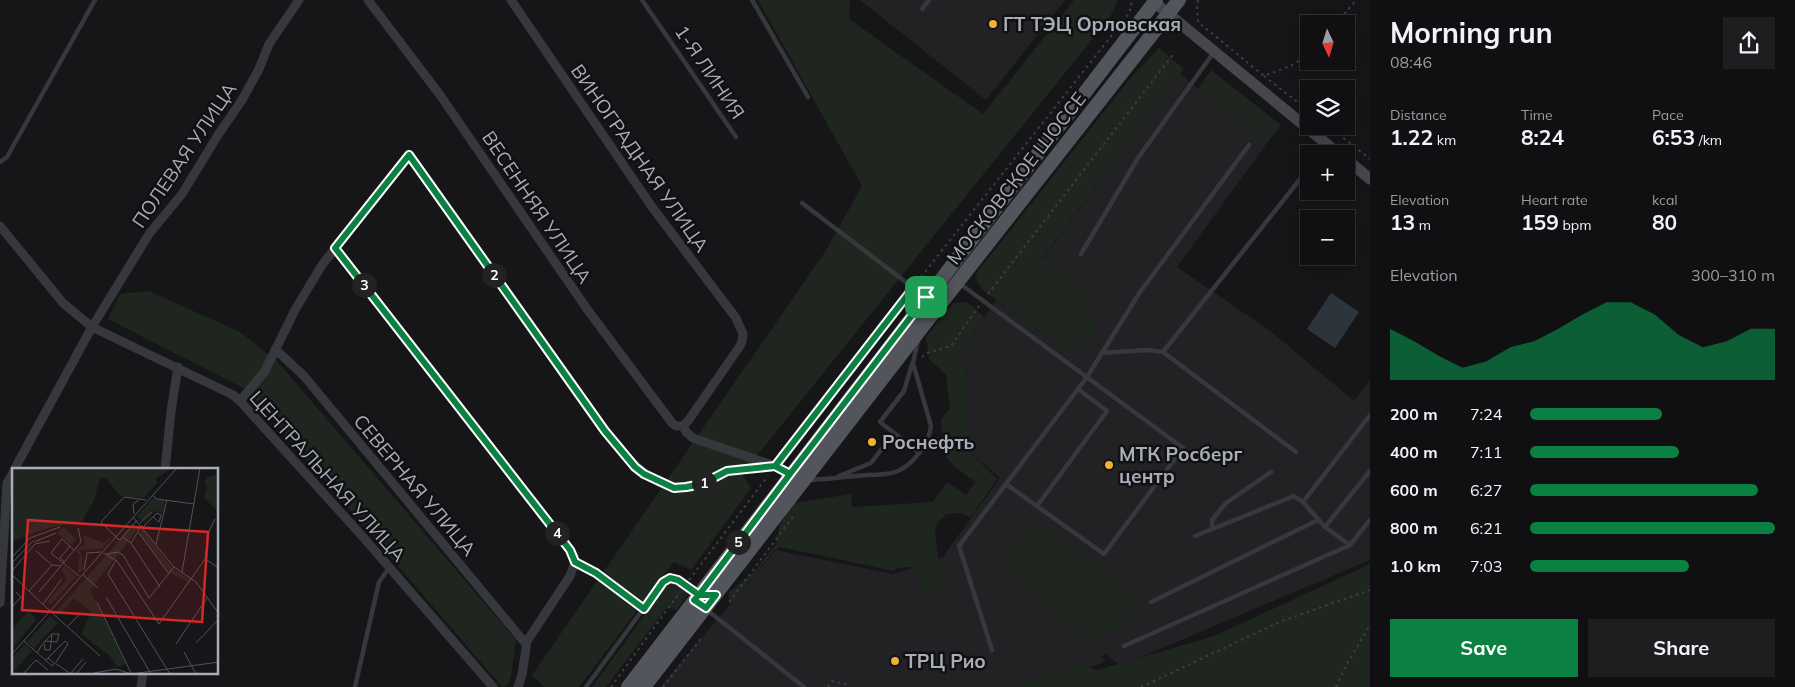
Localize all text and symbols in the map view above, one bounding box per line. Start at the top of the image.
place label: ГТ ТЭЦ Орловская [1003,12,1181,36]
north arrow [1300,15,1355,70]
map controls [1300,15,1355,265]
text: Morning run [1390,15,1553,50]
button: share [1723,17,1775,69]
marker: ГТ ТЭЦ Орловская [987,18,999,30]
street label: 1-Я ЛИНИЯ [670,20,750,124]
text: 08:46 [1390,52,1432,72]
street label: ВИНОГРАДНАЯ УЛИЦА [566,59,714,257]
street label: ПОЛЕВАЯ УЛИЦА [126,78,242,232]
button: layers [1300,80,1355,135]
street label: МОСКОВСКОЕ ШОССЕ [941,87,1091,269]
text: Distance [1390,106,1447,124]
text: Time [1521,106,1553,124]
text: Pace [1652,106,1684,124]
text: 1.22 [1390,124,1433,150]
text: 8:24 [1521,124,1564,150]
text: 6:53 [1652,124,1695,150]
street label: ВЕСЕННЯЯ УЛИЦА [477,126,597,288]
text: km [1433,131,1456,149]
text: /km [1695,131,1722,149]
button: + [1300,145,1355,200]
text: Elevation [1390,191,1449,209]
text: Heart rate [1521,191,1588,209]
text: kcal [1652,191,1678,209]
text: 13 [1390,209,1415,235]
text: 159 [1521,209,1559,235]
text: 80 [1652,209,1677,235]
button: − [1300,210,1355,265]
text: m [1415,216,1431,234]
text: bpm [1559,216,1592,234]
pin: 2 [482,262,506,288]
text: Elevation [1390,265,1458,285]
text: 300–310 m [1691,265,1775,285]
text: 2 [490,266,499,284]
pin: 3 [352,272,376,298]
text: 3 [360,276,369,294]
pin [905,276,947,318]
icon: arrive [912,283,940,311]
street label: ЦЕНТРАЛЬНАЯ УЛИЦА [245,386,411,566]
text: 200 m [1390,404,1438,424]
text: 7:24 [1470,404,1502,424]
street label: СЕВЕРНАЯ УЛИЦА [349,409,481,561]
place label: Роснефть [882,430,975,454]
marker: Роснефть [866,436,878,448]
place label: МТК Росберг центр [1119,442,1243,488]
text: 400 m [1390,442,1438,462]
text: 7:11 [1470,442,1502,462]
marker: МТК Росберг центр [1103,459,1115,471]
inset map [12,468,219,674]
pin: 1 [692,470,716,496]
text: 1 [700,474,709,492]
text: 600 m [1390,480,1438,500]
text: 6:27 [1470,480,1502,500]
text: 800 m [1390,518,1438,538]
text: 6:21 [1470,518,1502,538]
pin: 4 [544,520,570,546]
text: 4 [553,524,562,542]
pin: 5 [726,530,750,554]
text: 5 [734,533,743,551]
text: 1.0 km [1390,556,1441,576]
text: 7:03 [1470,556,1502,576]
button: Save [1390,619,1578,677]
button: Share [1588,619,1775,677]
place label: ТРЦ Рио [905,649,986,673]
marker: ТРЦ Рио [889,655,901,667]

